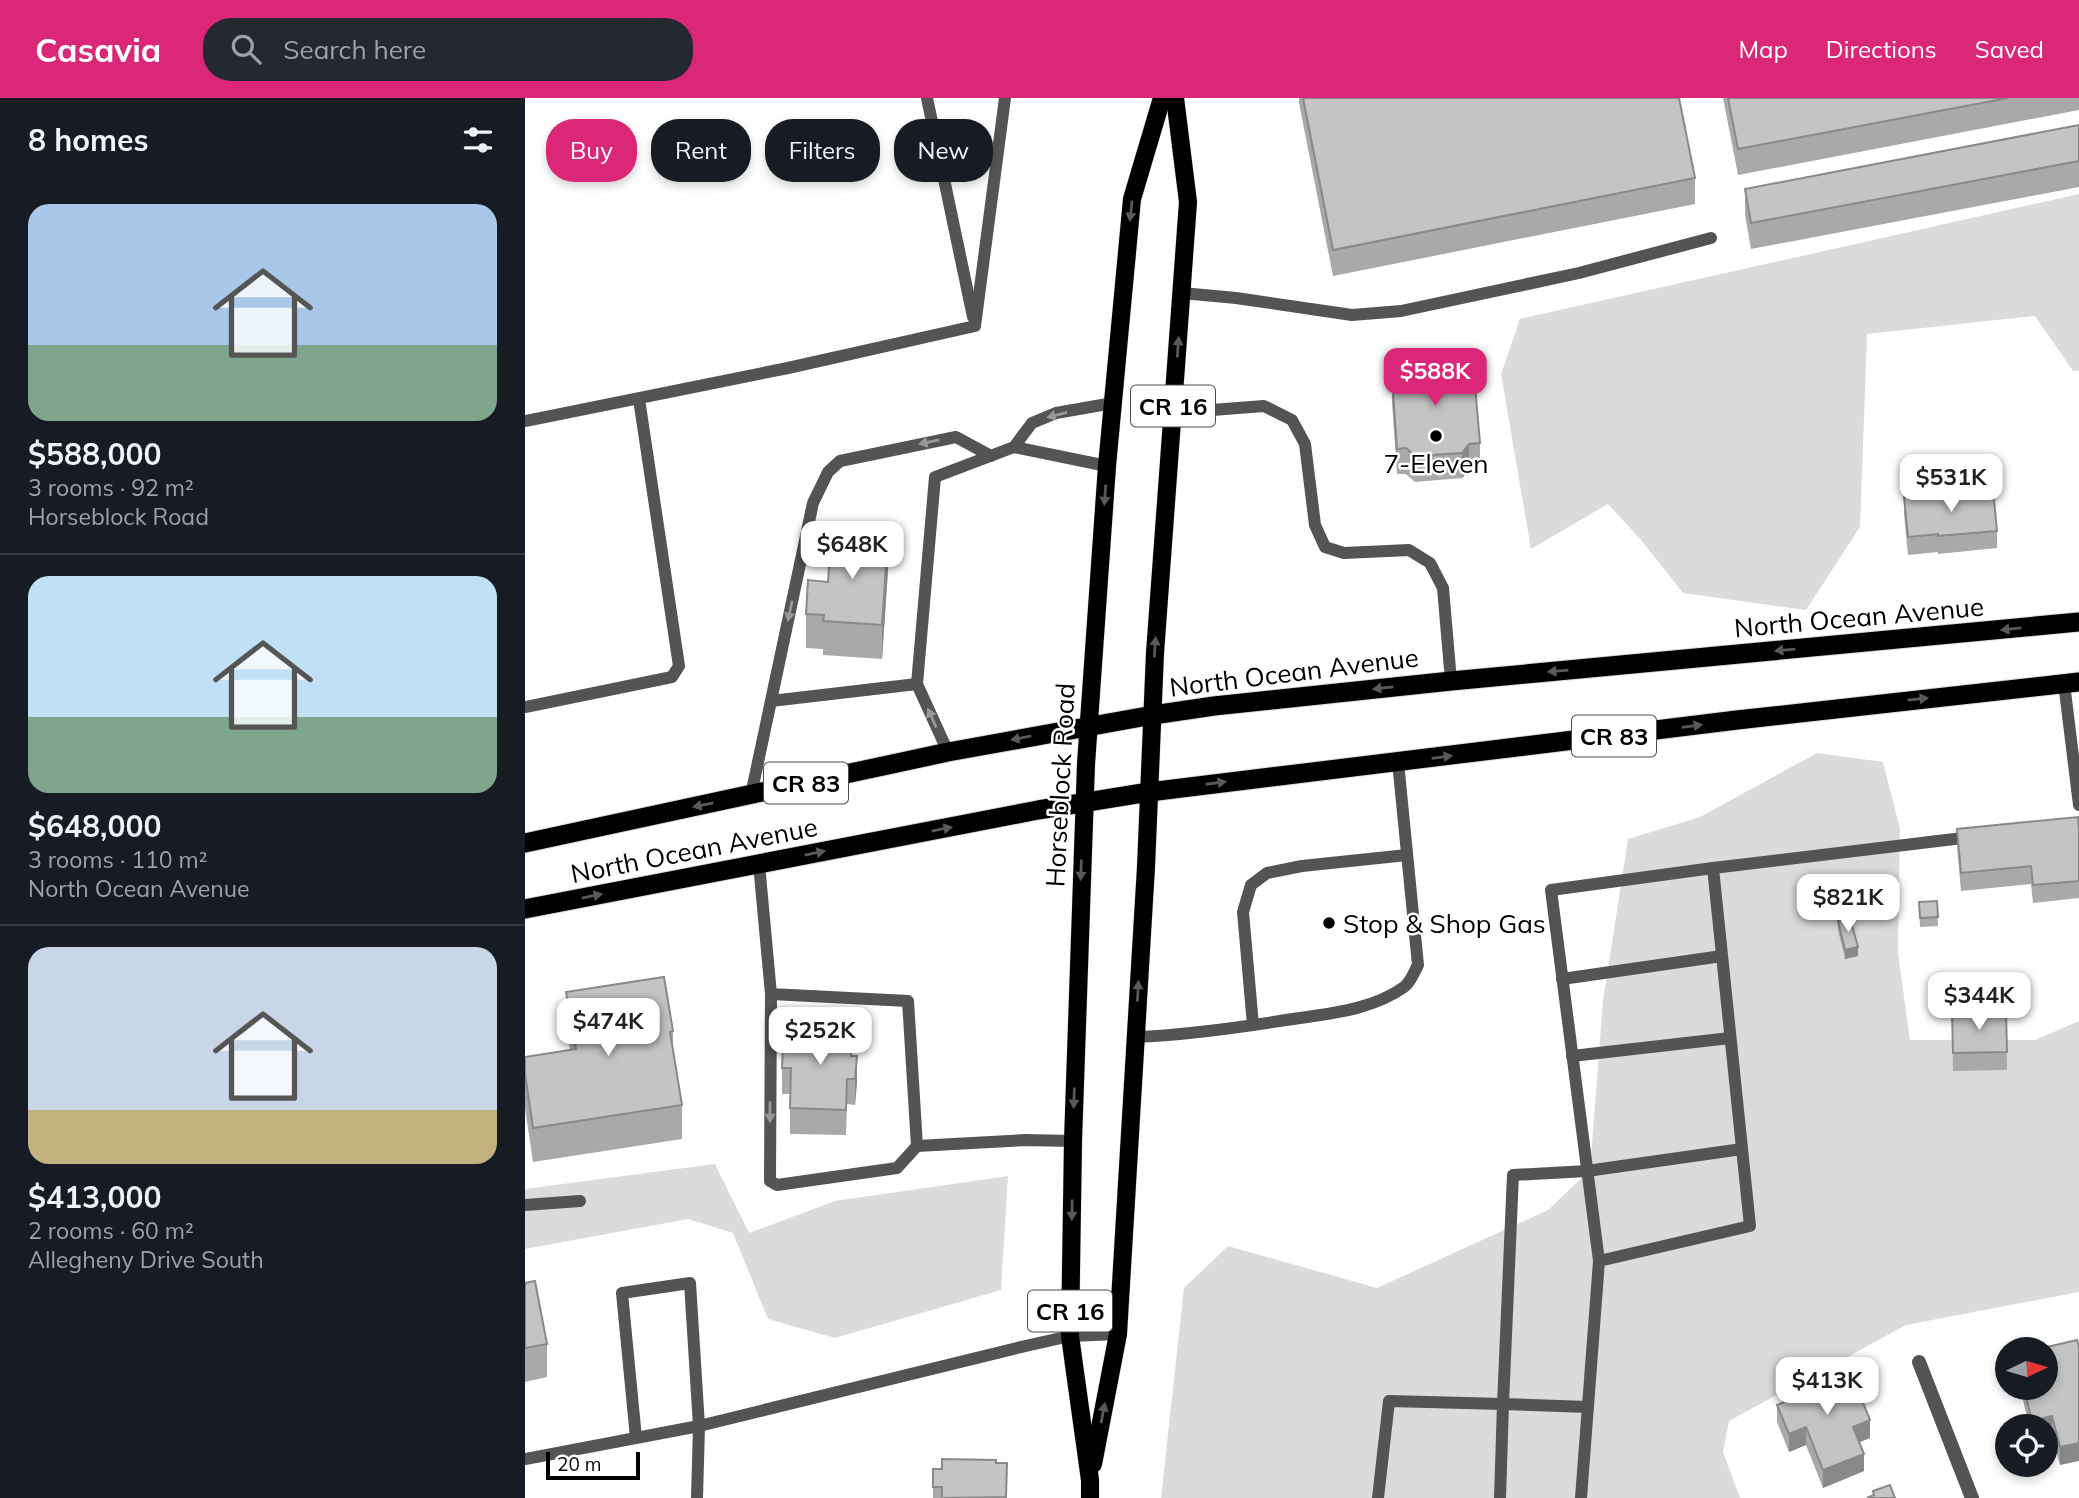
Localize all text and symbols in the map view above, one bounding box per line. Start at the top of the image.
search box [203,18,693,81]
text: Casavia [35,29,161,70]
icon: search [227,30,265,68]
text: Search here [283,33,426,66]
text: Map [1738,34,1788,64]
text: Directions [1826,34,1937,64]
text: Saved [1975,34,2044,64]
chip: Buy [546,119,637,182]
chip: Rent [651,119,751,182]
chip: Filters [765,119,880,182]
chip: New [894,119,993,182]
text: 8 homes [28,121,149,159]
icon: filters [459,121,497,159]
one-way arrow [1125,200,1136,222]
icon: home [200,250,326,376]
one-way arrow [1172,335,1183,357]
pin: $588K [1386,348,1484,408]
text: $588K [1400,356,1470,385]
road number: CR 16 [1131,386,1215,426]
one-way arrow [1046,409,1068,420]
marker: 7-Eleven [1428,428,1444,444]
text: $588,000 [28,435,161,473]
one-way arrow [918,437,940,448]
place label: 7-Eleven [1383,447,1489,480]
pin: $531K [1902,454,2000,514]
text: $531K [1916,462,1986,491]
text: 3 rooms · 92 m² [28,473,194,502]
one-way arrow [1099,484,1110,506]
text: Horseblock Road [28,502,209,531]
pin: $648K [803,522,901,581]
text: $648K [817,529,887,558]
street label: North Ocean Avenue [1733,590,1985,644]
one-way arrow [785,600,796,622]
icon: home [200,622,326,748]
one-way arrow [2000,624,2022,635]
one-way arrow [1150,636,1161,658]
street label: North Ocean Avenue [1168,640,1420,704]
one-way arrow [1773,645,1795,656]
one-way arrow [1547,666,1569,677]
street label: Horseblock Road [1038,682,1082,888]
one-way arrow [1372,683,1394,694]
one-way arrow [1908,694,1930,705]
one-way arrow [926,708,938,728]
road number: CR 83 [1572,716,1656,756]
one-way arrow [1682,720,1704,731]
one-way arrow [1010,732,1032,743]
one-way arrow [1431,751,1453,762]
road number: CR 83 [764,762,848,804]
one-way arrow [1205,777,1227,788]
one-way arrow [692,800,714,811]
text: $648,000 [28,807,161,845]
street label: North Ocean Avenue [568,810,820,890]
one-way arrow [931,823,953,834]
text: 3 rooms · 110 m² [28,845,208,874]
one-way arrow [804,847,826,858]
one-way arrow [1076,859,1087,881]
text: North Ocean Avenue [28,874,250,903]
pin: $821K [1799,874,1897,934]
text: $821K [1813,882,1883,911]
one-way arrow [581,891,603,902]
place label: Stop & Shop Gas [1343,907,1546,940]
marker: Stop & Shop Gas [1321,915,1337,931]
pin: $344K [1930,972,2028,1032]
one-way arrow [1133,979,1144,1001]
text: $344K [1944,980,2014,1009]
icon: home [200,993,326,1119]
pin: $474K [559,998,657,1058]
text: $474K [573,1006,643,1035]
pin: $252K [771,1007,869,1067]
text: $252K [785,1015,855,1044]
one-way arrow [1068,1087,1080,1109]
one-way arrow [764,1101,776,1123]
text: $413,000 [28,1178,161,1216]
one-way arrow [1066,1199,1078,1221]
text: 2 rooms · 60 m² [28,1216,194,1245]
text: Allegheny Drive South [28,1245,264,1274]
road number: CR 16 [1028,1290,1112,1331]
north arrow [1995,1337,2058,1400]
map controls [1995,1337,2058,1477]
pin: $413K [1778,1358,1876,1417]
text: $413K [1792,1365,1862,1394]
one-way arrow [1098,1402,1109,1424]
button: locate [1995,1414,2058,1477]
scale bar [546,1449,641,1481]
text: 20 m [557,1452,601,1476]

